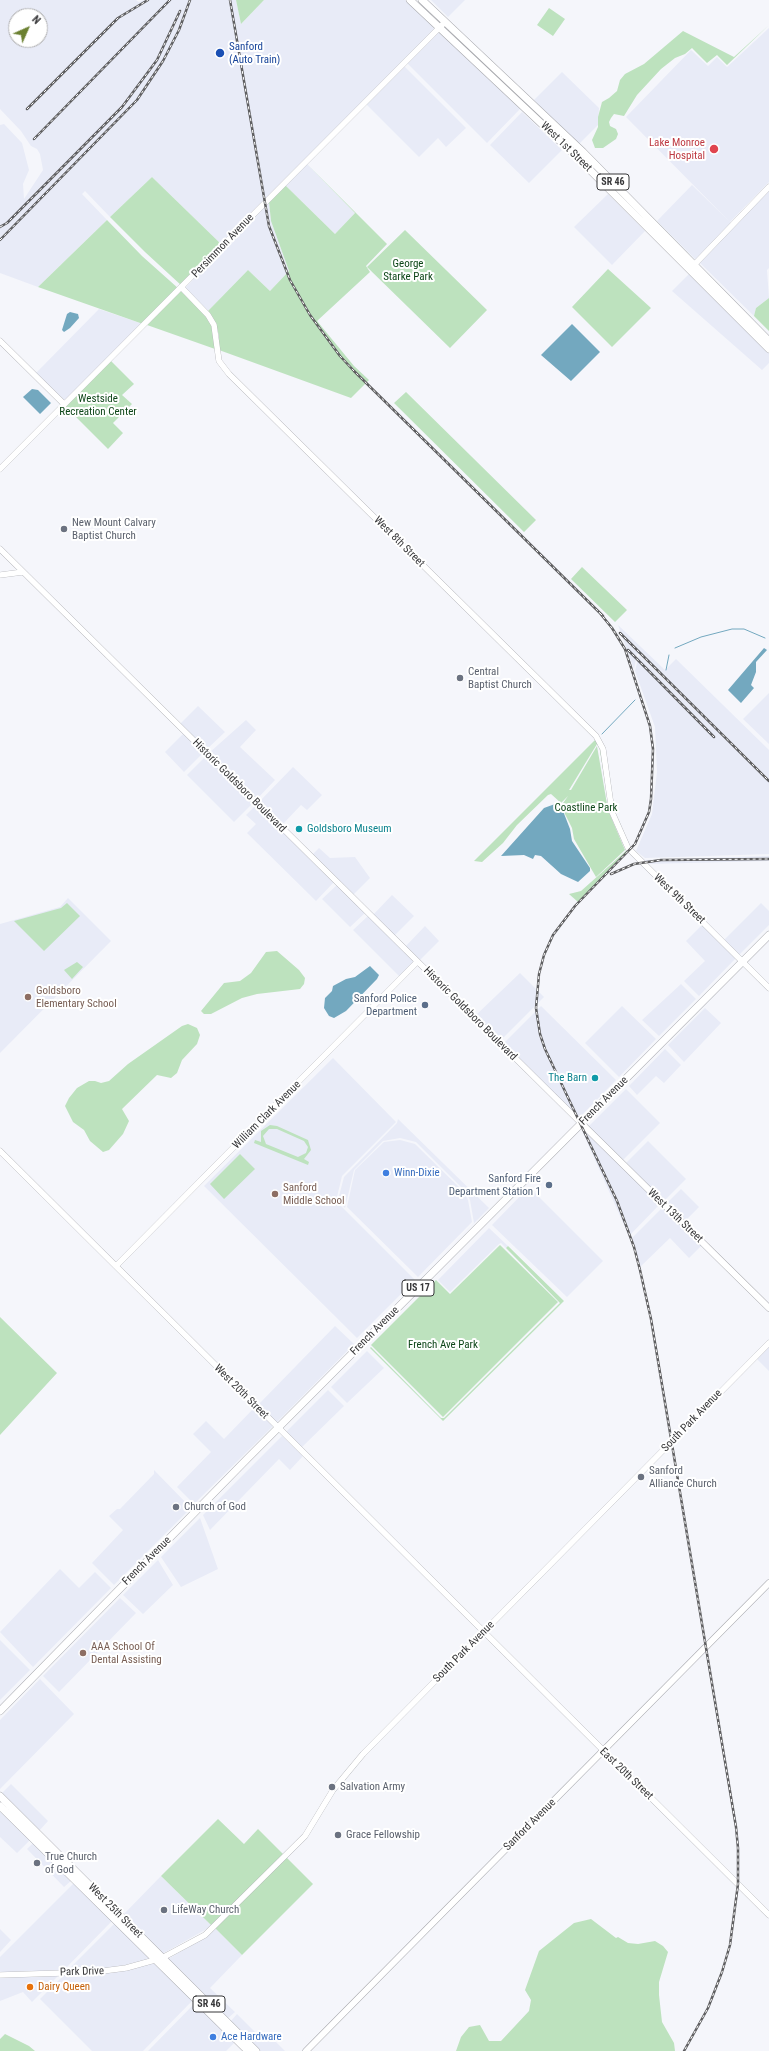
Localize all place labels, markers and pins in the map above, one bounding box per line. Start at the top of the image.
place label: Sanford (Auto Train) [229,40,280,66]
marker: Sanford (Auto Train) [214,47,226,59]
place label: Lake Monroe Hospital [649,136,705,162]
marker: Lake Monroe Hospital [708,143,720,155]
place label: New Mount Calvary Baptist Church [72,516,156,542]
marker: New Mount Calvary Baptist Church [59,524,69,534]
place label: Central Baptist Church [468,665,532,691]
marker: Central Baptist Church [455,673,465,683]
place label: Goldsboro Museum [307,822,392,836]
marker: Goldsboro Museum [294,824,304,834]
place label: Goldsboro Elementary School [36,984,117,1010]
marker: Goldsboro Elementary School [23,992,33,1002]
place label: Sanford Police Department [354,992,417,1018]
marker: Sanford Police Department [420,1000,430,1010]
place label: The Barn [548,1071,587,1085]
marker: The Barn [590,1073,600,1083]
place label: Winn-Dixie [394,1166,440,1180]
marker: Winn-Dixie [381,1168,391,1178]
place label: Sanford Fire Department Station 1 [449,1172,541,1198]
marker: Sanford Fire Department Station 1 [544,1180,554,1190]
place label: Sanford Middle School [283,1181,345,1207]
marker: Sanford Middle School [270,1189,280,1199]
place label: Sanford Alliance Church [649,1464,717,1490]
marker: Sanford Alliance Church [636,1472,646,1482]
place label: Church of God [184,1500,246,1514]
marker: Church of God [171,1502,181,1512]
place label: AAA School Of Dental Assisting [91,1640,162,1666]
marker: AAA School Of Dental Assisting [78,1648,88,1658]
place label: Salvation Army [340,1780,405,1794]
marker: Salvation Army [327,1782,337,1792]
place label: Grace Fellowship [346,1828,420,1842]
marker: Grace Fellowship [333,1830,343,1840]
place label: True Church of God [45,1850,97,1876]
marker: True Church of God [32,1858,42,1868]
place label: LifeWay Church [172,1903,239,1917]
marker: LifeWay Church [159,1905,169,1915]
place label: Dairy Queen [38,1980,90,1994]
marker: Dairy Queen [25,1982,35,1992]
place label: Ace Hardware [221,2030,282,2044]
marker: Ace Hardware [208,2032,218,2042]

